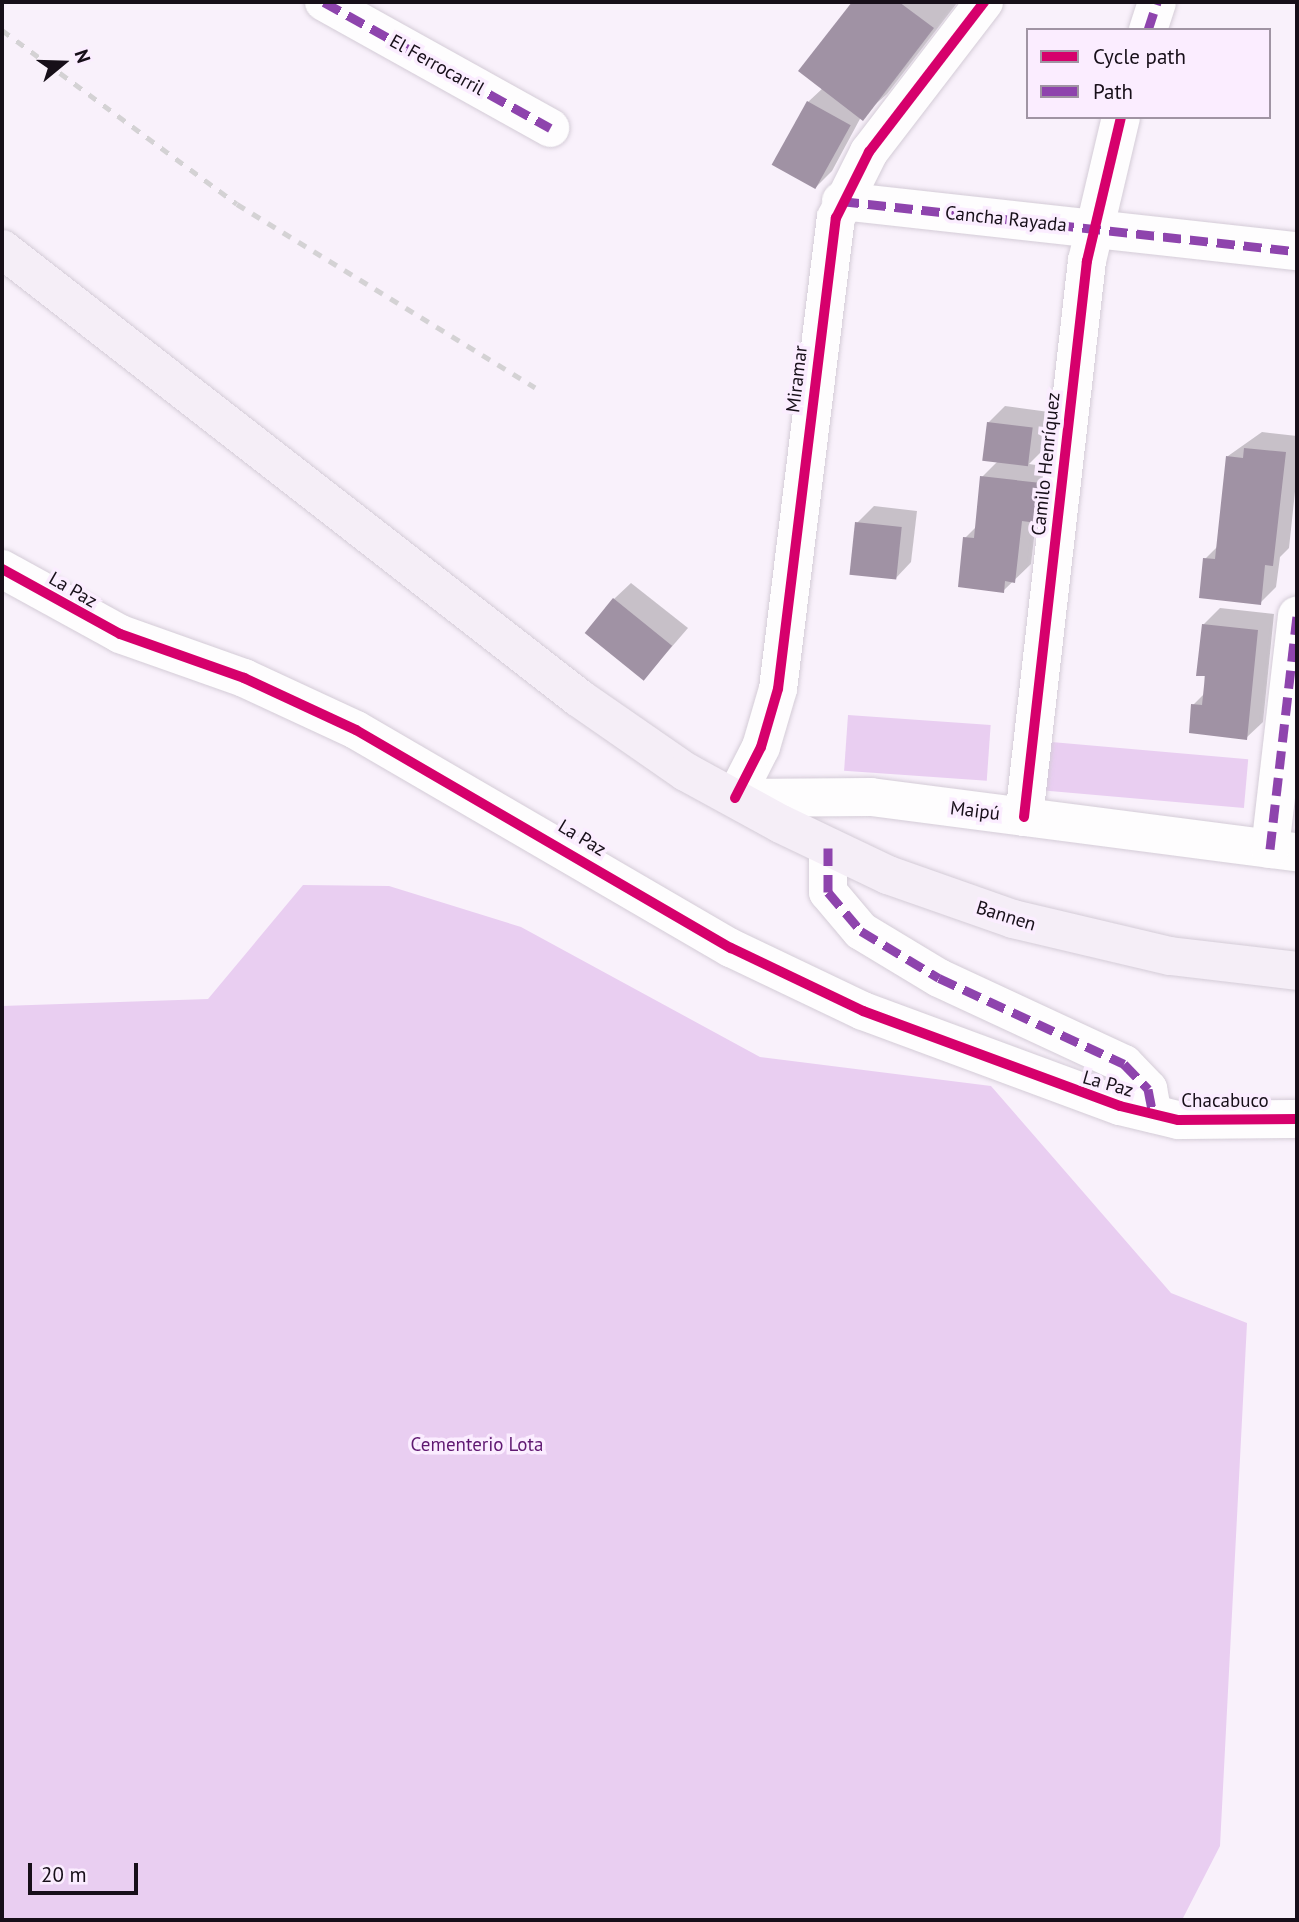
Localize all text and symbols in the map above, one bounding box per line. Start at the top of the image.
north arrow [28,28,98,98]
legend [1026,28,1271,119]
street label: El Ferrocarril [386,30,488,100]
text: Cycle path [1093,43,1186,70]
text: N [69,46,96,66]
text: Path [1093,78,1133,105]
street label: Cancha Rayada [944,201,1068,237]
street label: Miramar [782,344,812,414]
street label: Camilo Henríquez [1027,391,1065,537]
street label: La Paz [45,567,101,613]
street label: Maipú [949,797,1001,825]
street label: La Paz [554,815,610,861]
street label: Bannen [973,896,1039,936]
street label: La Paz [1080,1066,1136,1102]
street label: Chacabuco [1181,1090,1269,1112]
park label: Cementerio Lota [411,1434,543,1456]
scale bar [32,1848,142,1892]
text: 20 m [41,1861,87,1888]

